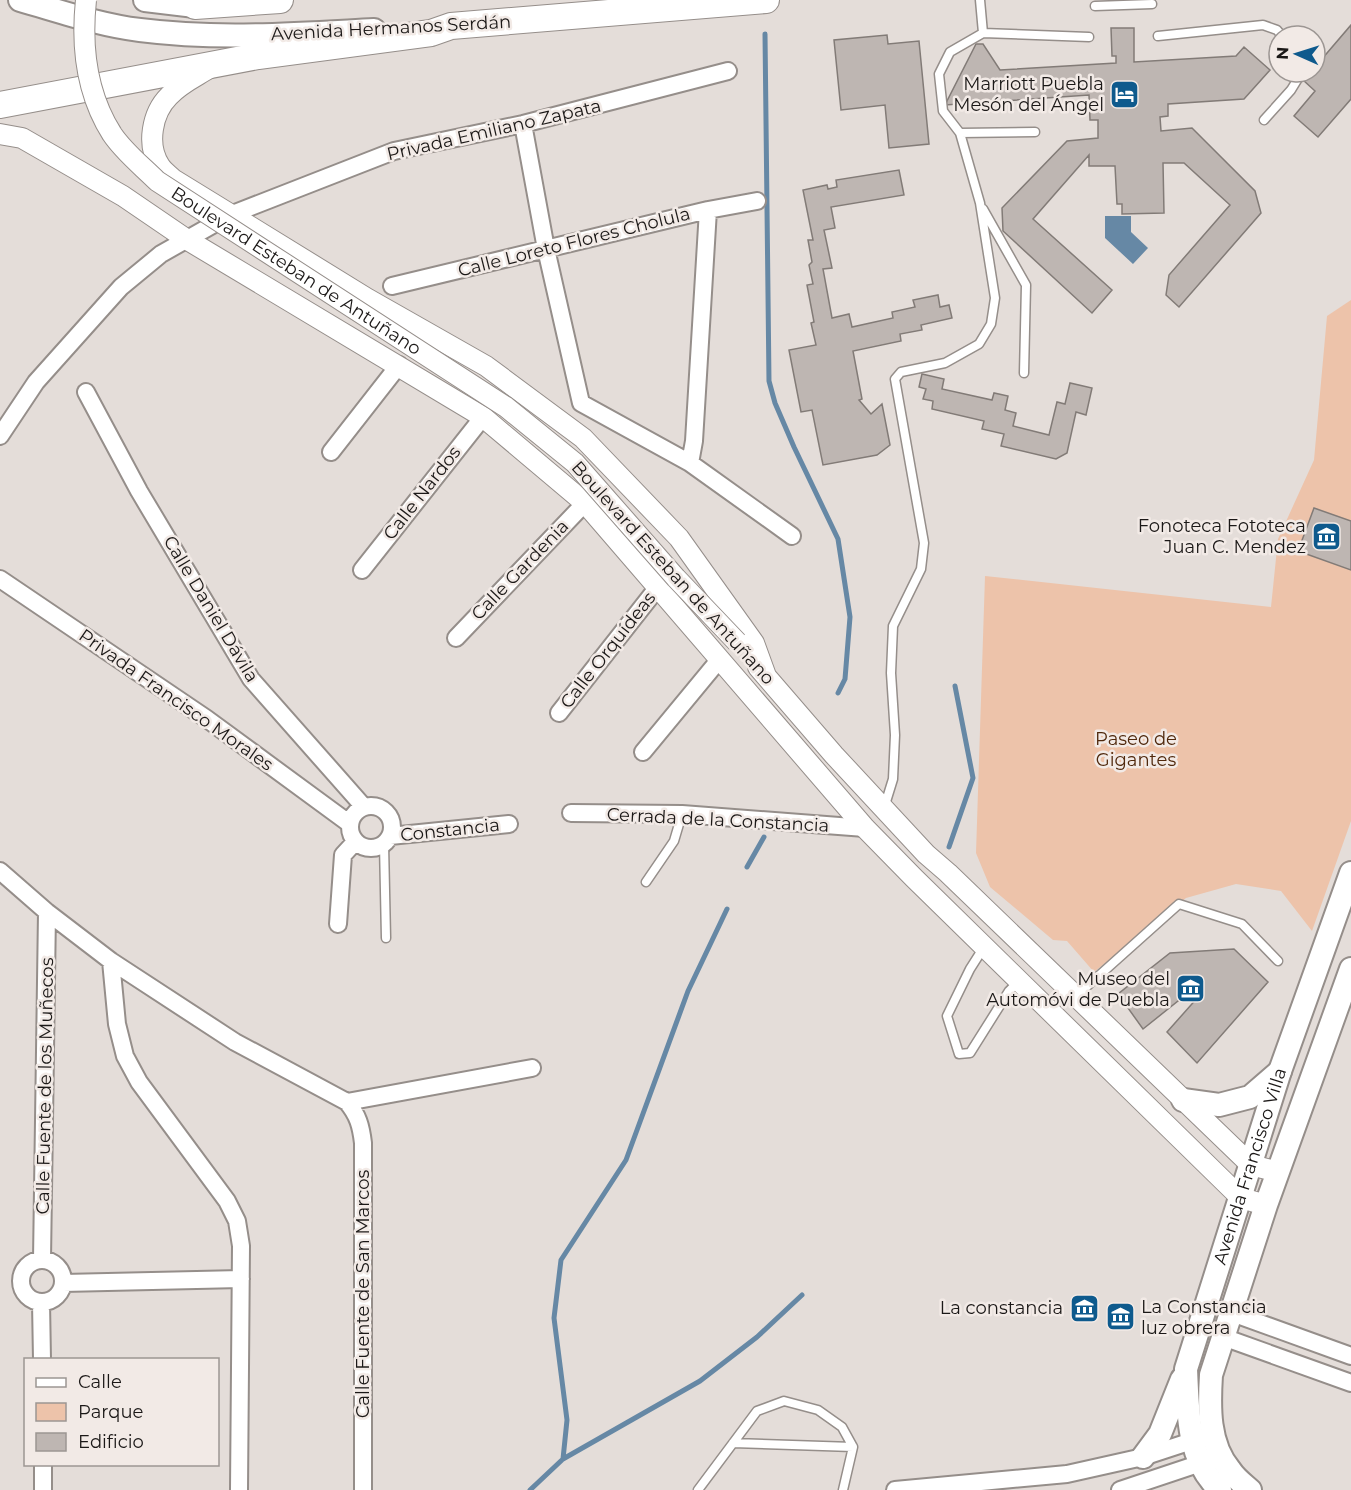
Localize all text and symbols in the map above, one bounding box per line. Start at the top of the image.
street label: Avenida Hermanos Serdán [270,11,512,45]
north arrow [1267,24,1327,84]
text: N [1273,46,1292,60]
place label: Marriott Puebla Mesón del Ángel [953,73,1104,116]
hotel icon: Marriott Puebla Mesón del Ángel [1109,78,1141,110]
street label: Privada Emiliano Zapata [385,95,603,165]
street label: Boulevard Esteban de Antuñano [167,182,425,360]
street label: Calle Loreto Flores Cholula [456,202,692,282]
street label: Calle Nardos [379,442,466,544]
street label: Boulevard Esteban de Antuñano [567,457,779,689]
street label: Calle Gardenia [467,515,573,625]
place label: Fonoteca Fototeca Juan C. Mendez [1138,515,1306,558]
museum icon: Fonoteca Fototeca Juan C. Mendez [1311,520,1343,552]
street label: Calle Daniel Dávila [159,532,263,686]
street label: Calle Orquídeas [556,587,660,713]
street label: Privada Francisco Morales [75,624,278,776]
park label: Paseo de Gigantes [1095,728,1177,771]
street label: Cerrada de la Constancia [606,803,830,837]
street label: Constancia [399,814,501,846]
street label: Calle Fuente de los Muñecos [32,957,58,1215]
place label: Museo del Automóvi de Puebla [986,968,1170,1011]
museum icon: Museo del Automóvi de Puebla [1175,973,1207,1005]
street label: Avenida Francisco Villa [1209,1065,1291,1267]
street label: Calle Fuente de San Marcos [352,1170,374,1418]
museum icon: La constancia [1068,1292,1100,1324]
place label: La Constancia luz obrera [1141,1296,1267,1339]
place label: La constancia [940,1297,1063,1319]
museum icon: La Constancia luz obrera [1104,1301,1136,1333]
legend [24,1358,219,1466]
text: Calle [78,1371,122,1393]
text: Parque [78,1401,144,1423]
text: Edificio [78,1431,144,1453]

